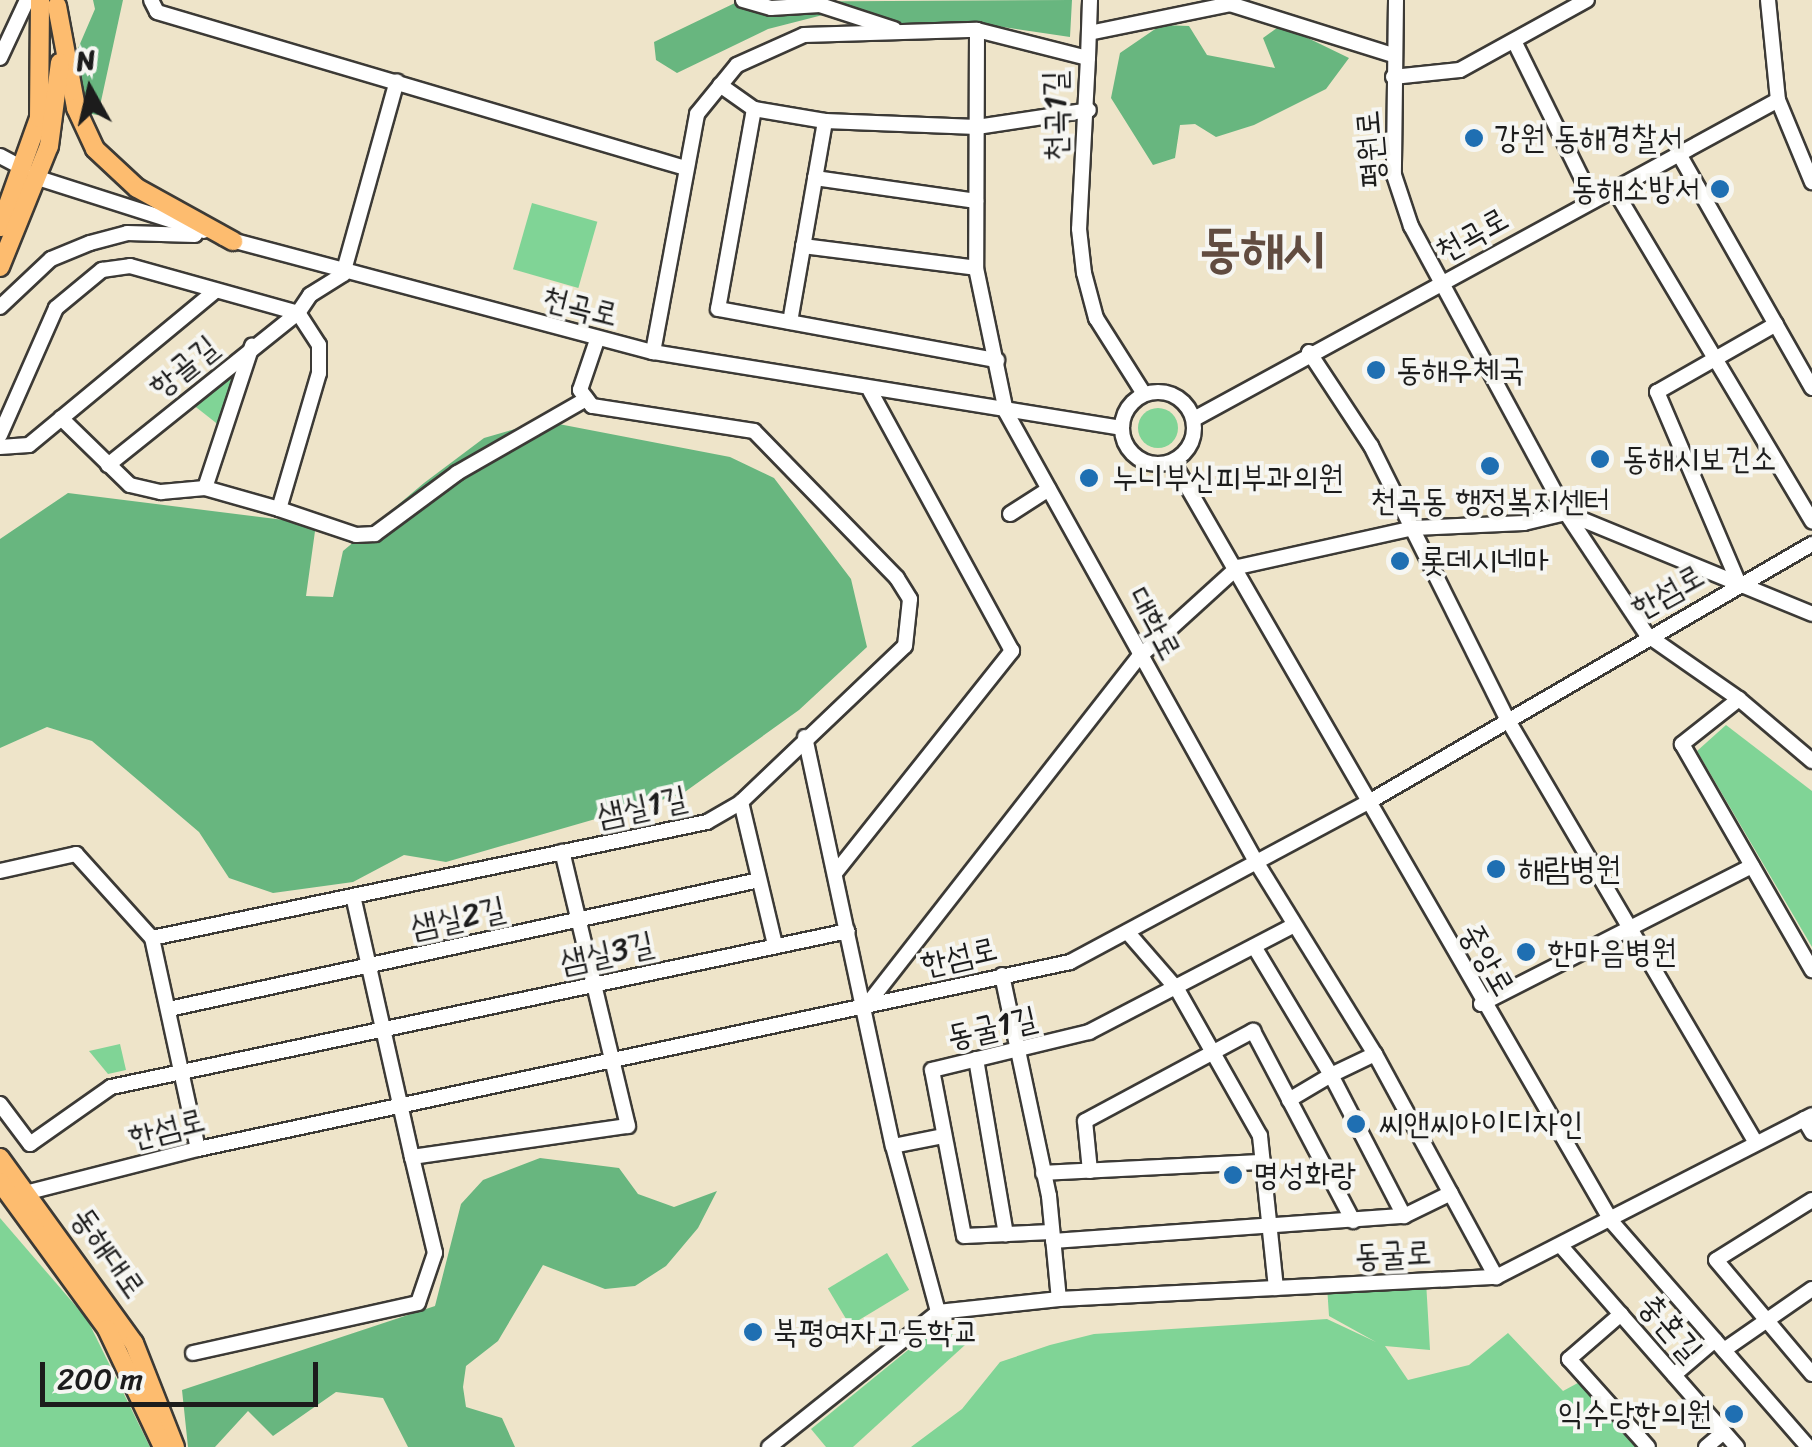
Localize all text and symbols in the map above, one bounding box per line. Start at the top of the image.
text: N [73,34,99,85]
north arrow [40,40,140,140]
street label: 천곡1길 [1036,70,1076,162]
street label: 평원로 [1349,109,1393,189]
place label: 강원 동해경찰서 [1494,119,1683,157]
marker: 강원 동해경찰서 [1463,127,1485,149]
place label: 동해소방서 [1571,170,1700,208]
marker: 동해소방서 [1709,178,1731,200]
street label: 천곡로 [1429,199,1515,271]
district label: 동해시 [1199,218,1325,280]
street label: 천곡로 [538,279,622,335]
street label: 항골길 [142,328,226,406]
place label: 동해우체국 [1396,351,1525,389]
marker: 동해우체국 [1365,359,1387,381]
place label: 동해시보건소 [1622,440,1776,478]
marker: 동해시보건소 [1587,446,1613,472]
marker: 천곡동 행정복지센터 [1479,455,1501,477]
place label: 누니부신피부과의원 [1112,459,1344,497]
marker: 누니부신피부과의원 [1076,465,1102,491]
place label: 천곡동 행정복지센터 [1370,482,1610,520]
place label: 롯데시네마 [1420,542,1549,580]
marker: 롯데시네마 [1389,550,1411,572]
street label: 한섬로 [1625,556,1711,628]
street label: 대학로 [1119,581,1189,667]
street label: 샘실1길 [594,779,690,835]
place label: 해람병원 [1518,850,1621,888]
marker: 해람병원 [1483,856,1509,882]
street label: 샘실2길 [407,889,509,947]
street label: 중앙로 [1451,917,1523,1003]
street label: 샘실3길 [557,924,657,982]
street label: 한섬로 [917,930,1001,984]
place label: 한마음병원 [1548,933,1677,971]
marker: 한마음병원 [1513,939,1539,965]
street label: 동굴1길 [943,999,1041,1057]
street label: 한섬로 [125,1101,209,1157]
place label: 씨앤씨아이디자인 [1378,1105,1584,1143]
marker: 씨앤씨아이디자인 [1343,1111,1369,1137]
place label: 명성화랑 [1253,1156,1356,1194]
marker: 명성화랑 [1222,1164,1244,1186]
street label: 동해대로 [63,1200,153,1306]
street label: 동굴로 [1353,1234,1433,1276]
street label: 충혼길 [1630,1286,1710,1370]
place label: 북평여자고등학교 [773,1313,979,1351]
marker: 북평여자고등학교 [742,1321,764,1343]
scale bar [45,1342,322,1404]
text: 200 m [57,1352,143,1406]
place label: 익수당한의원 [1558,1395,1712,1433]
marker: 익수당한의원 [1721,1401,1747,1427]

